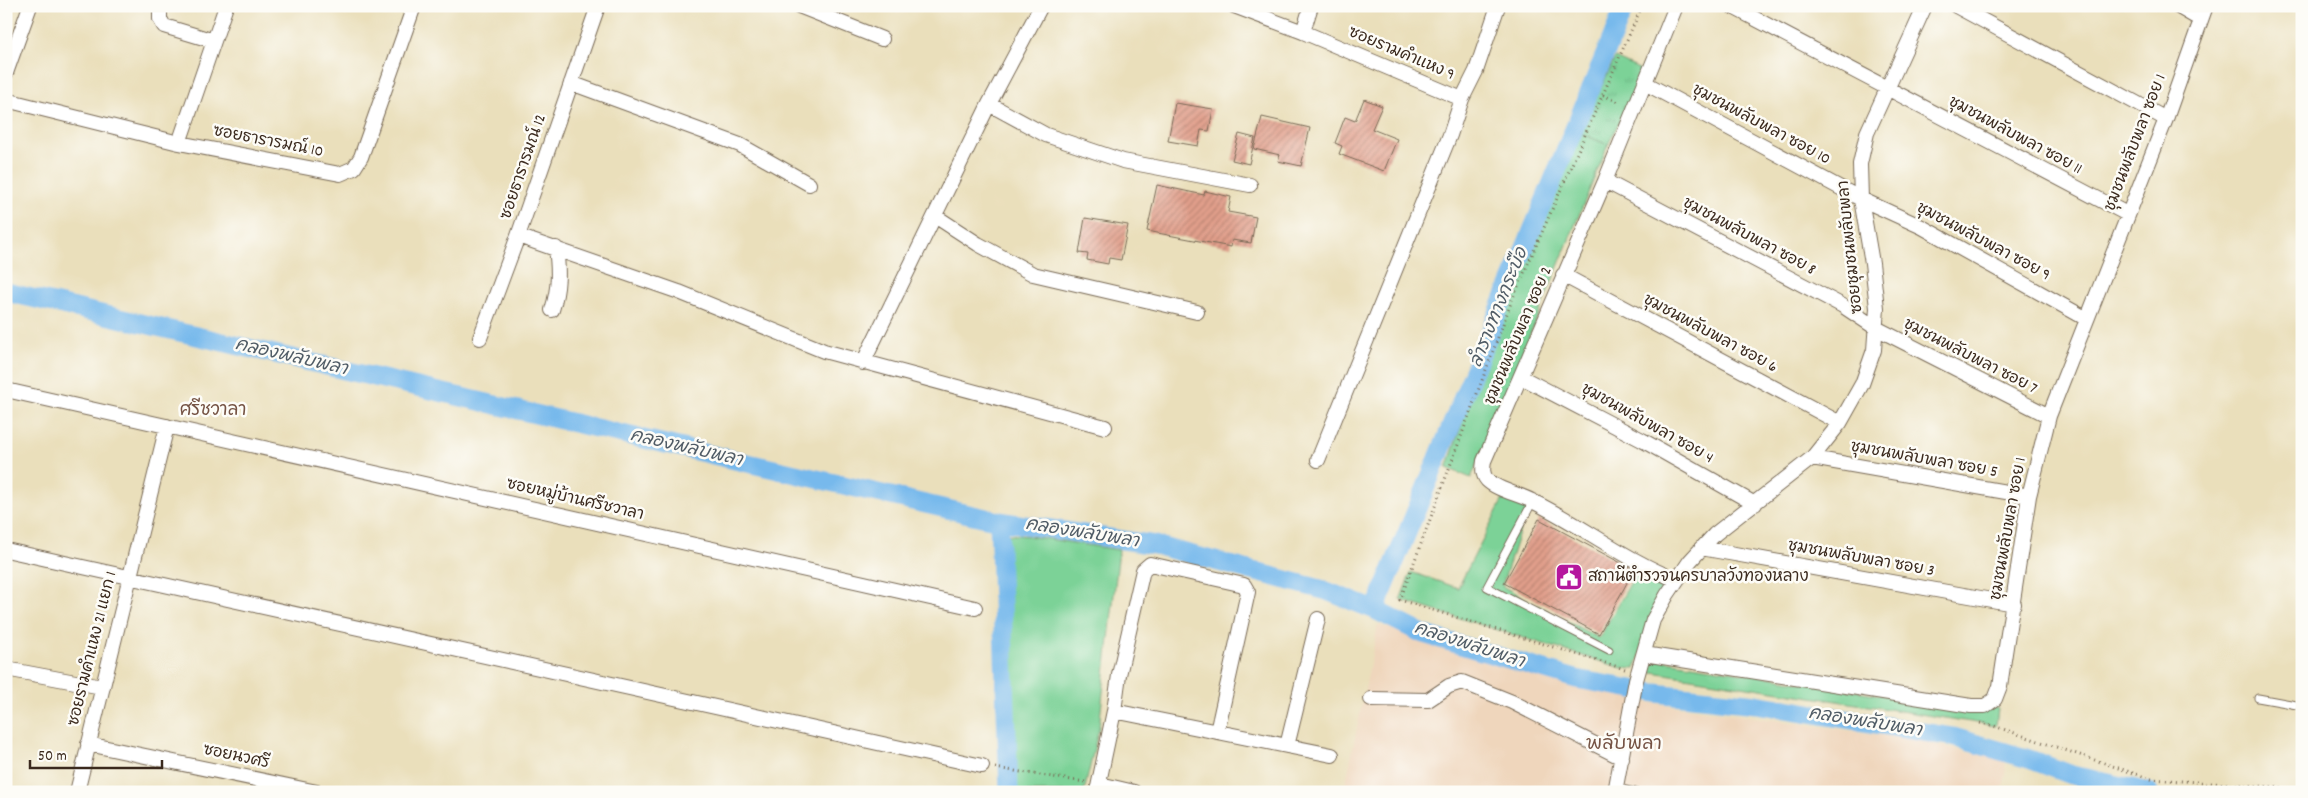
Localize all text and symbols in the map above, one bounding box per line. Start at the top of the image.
street label: ซอยรามคำแหง 9 [1344,20,1458,87]
street label: ชุมชนพลับพลา ซอย 1 [2098,71,2173,215]
street label: ชุมชนพลับพลา ซอย 10 [1688,78,1835,171]
street label: ชุมชนพลับพลา ซอย 11 [1944,90,2086,181]
street label: ซอยธารารมณ์ 12 [493,111,553,223]
street label: ซอยธารารมณ์ 10 [211,118,326,164]
street label: ซอยชุมชนพลับพลา [1832,179,1869,315]
street label: ชุมชนพลับพลา ซอย 8 [1678,191,1820,282]
street label: ชุมชนพลับพลา ซอย 9 [1912,196,2055,287]
water label: ลำรางทางกระบือ [1464,243,1536,372]
street label: ชุมชนพลับพลา ซอย 2 [1478,263,1559,409]
street label: ชุมชนพลับพลา ซอย 6 [1639,288,1782,379]
street label: ชุมชนพลับพลา ซอย 7 [1899,312,2041,401]
water label: คลองพลับพลา [232,333,351,383]
street label: ชุมชนพลับพลา ซอย 4 [1577,377,1718,470]
district label: ศรีชวาลา [180,397,246,424]
water label: คลองพลับพลา [627,424,746,474]
street label: ชุมชนพลับพลา ซอย 5 [1849,435,2000,484]
street label: ชุมชนพลับพลา ซอย 1 [1984,455,2033,602]
street label: ซอยหมู่บ้านศรีชวาลา [504,471,646,527]
water label: คลองพลับพลา [1024,513,1141,555]
street label: ชุมชนพลับพลา ซอย 3 [1786,534,1936,583]
public building icon: สถานีตำรวจนครบาลวังทองหลาง [1554,562,1584,592]
place label: สถานีตำรวจนครบาลวังทองหลาง [1588,565,1809,589]
street label: ซอยรามคำแหง 21 แยก 1 [62,569,123,729]
water label: คลองพลับพลา [1411,616,1528,676]
water label: คลองพลับพลา [1807,702,1924,744]
district label: พลับพลา [1586,732,1662,759]
scale bar [30,738,162,770]
street label: ซอยนวศรี [201,738,272,775]
text: 50 m [38,746,67,768]

